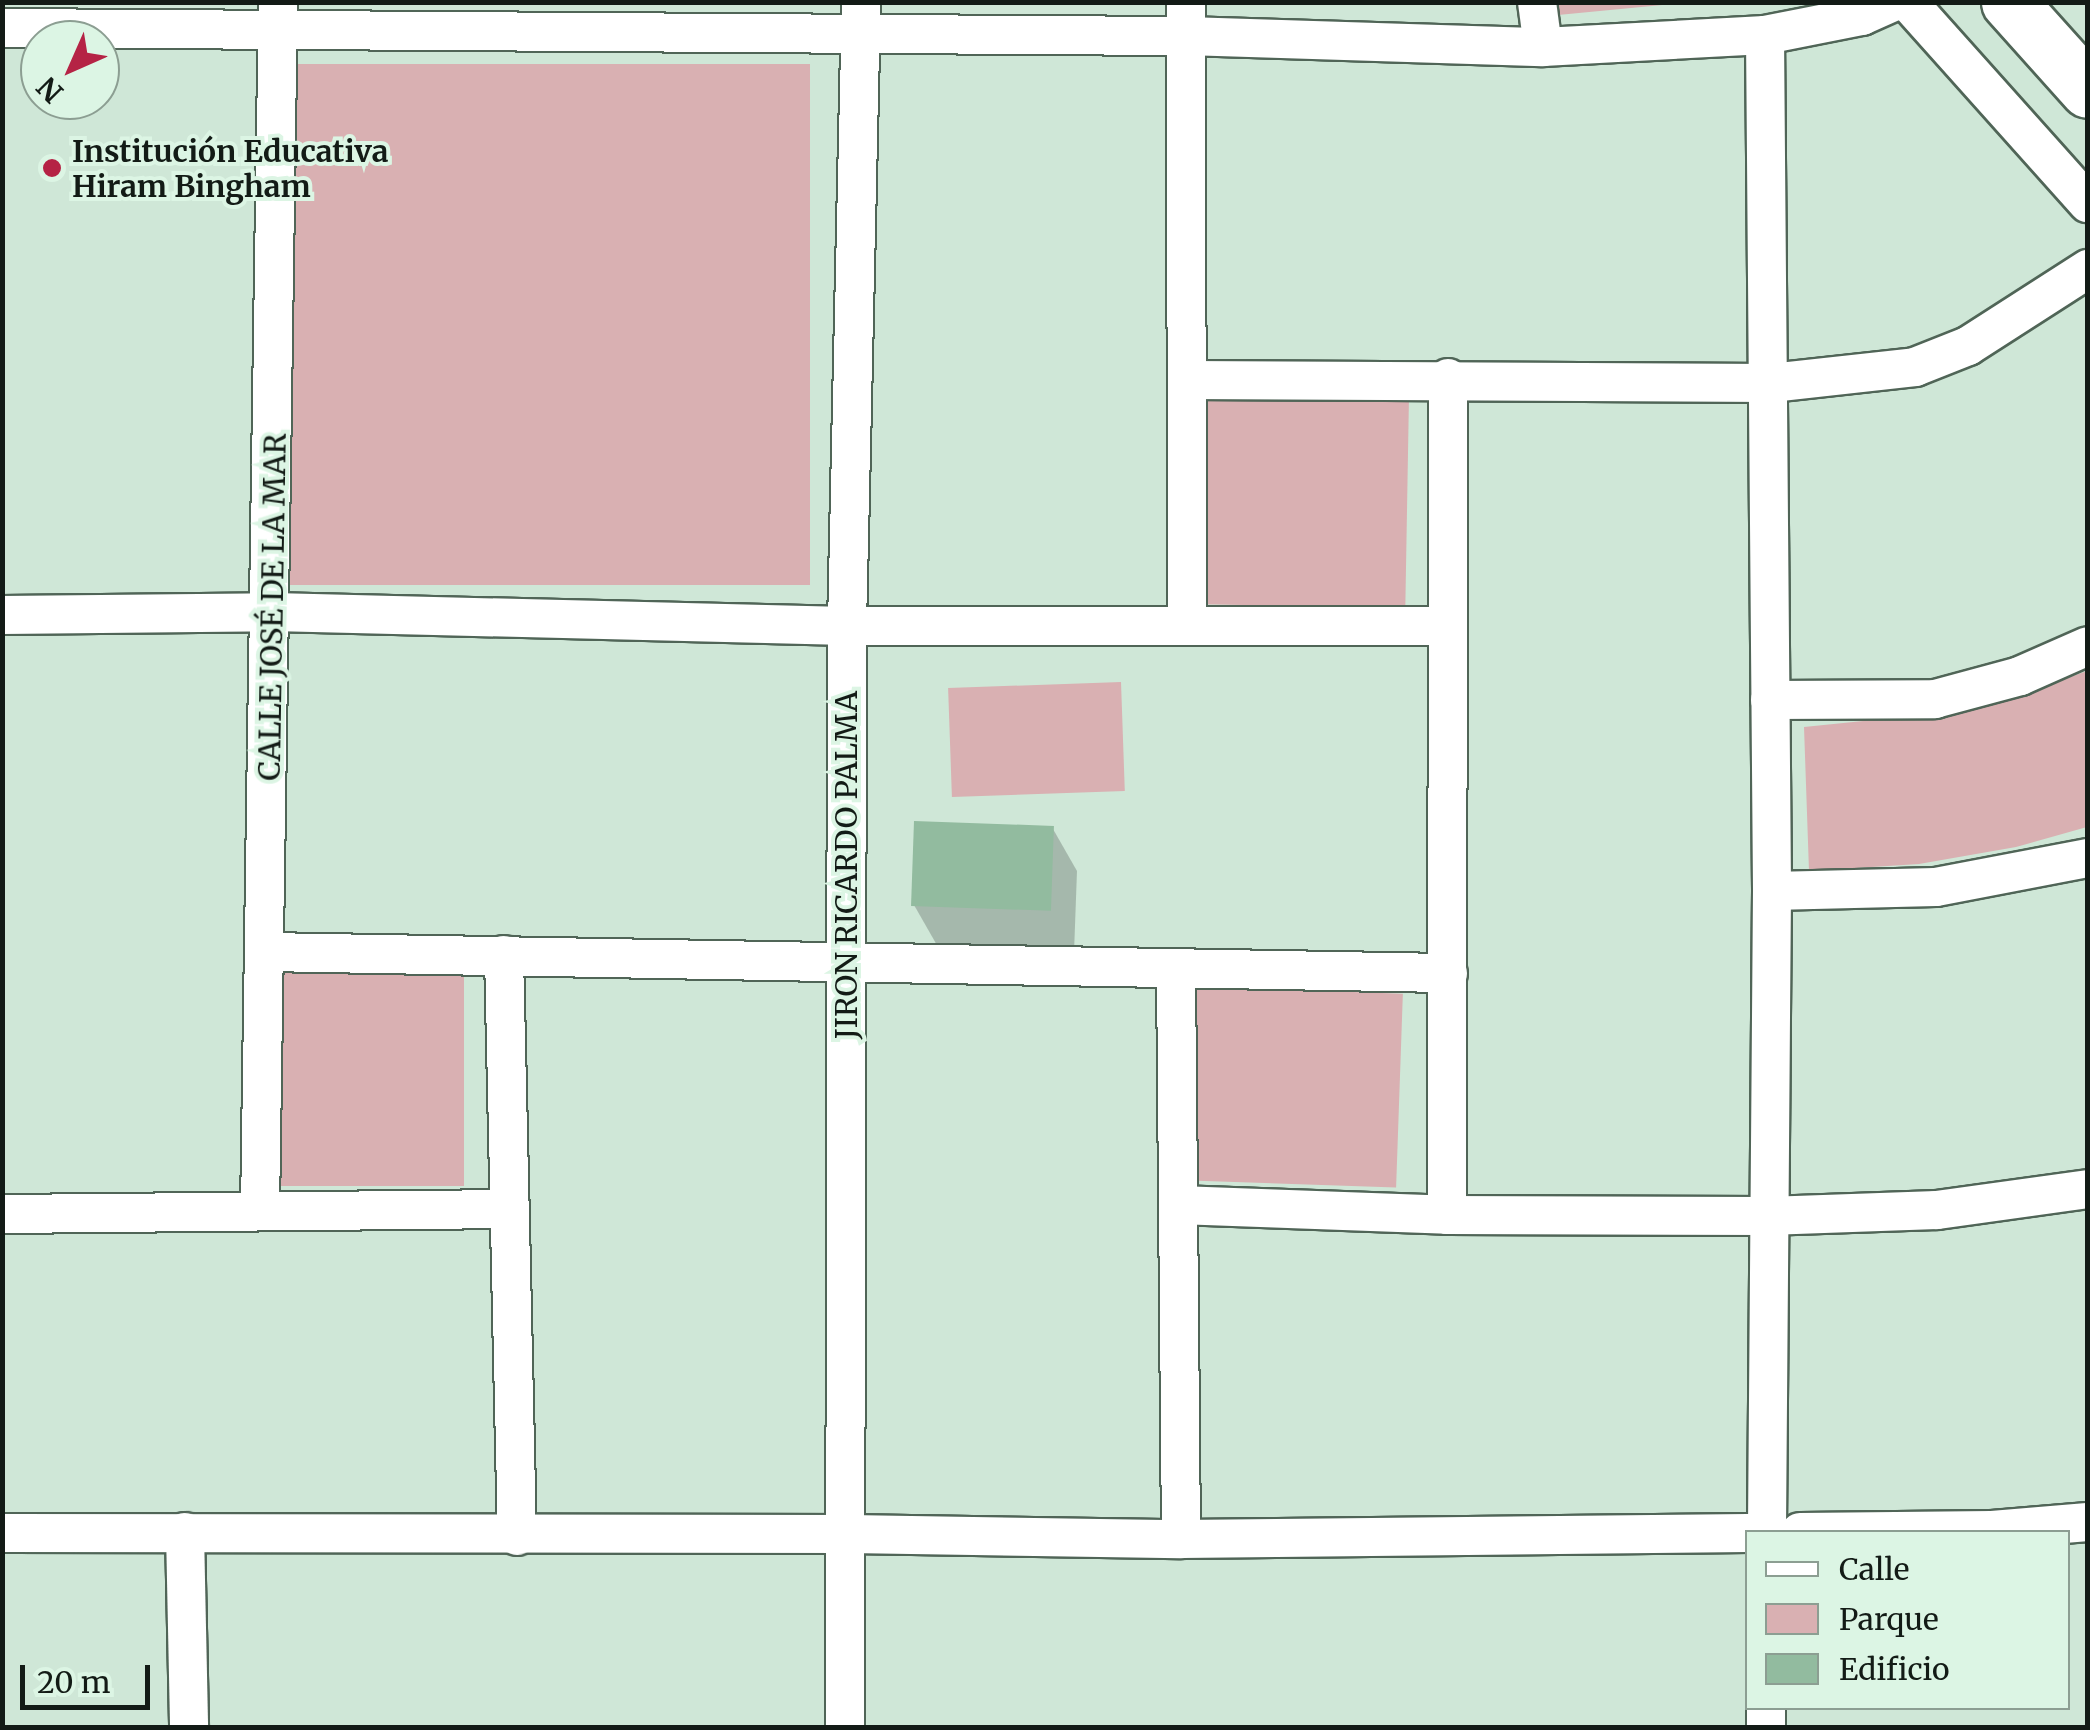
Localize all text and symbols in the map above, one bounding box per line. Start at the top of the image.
north arrow [20,20,120,120]
text: N [30,69,71,110]
place label: Institución Educativa Hiram Bingham [72,133,388,204]
marker: Institución Educativa Hiram Bingham [41,157,63,179]
street label: CALLE JOSÉ DE LA MAR [251,433,293,781]
street label: JIRON RICARDO PALMA [828,691,864,1039]
legend [1745,1530,2070,1710]
text: Calle [1839,1550,1909,1588]
text: Parque [1839,1600,1939,1638]
scale bar [25,1645,155,1707]
text: Edificio [1839,1650,1950,1688]
text: 20 m [37,1663,110,1701]

